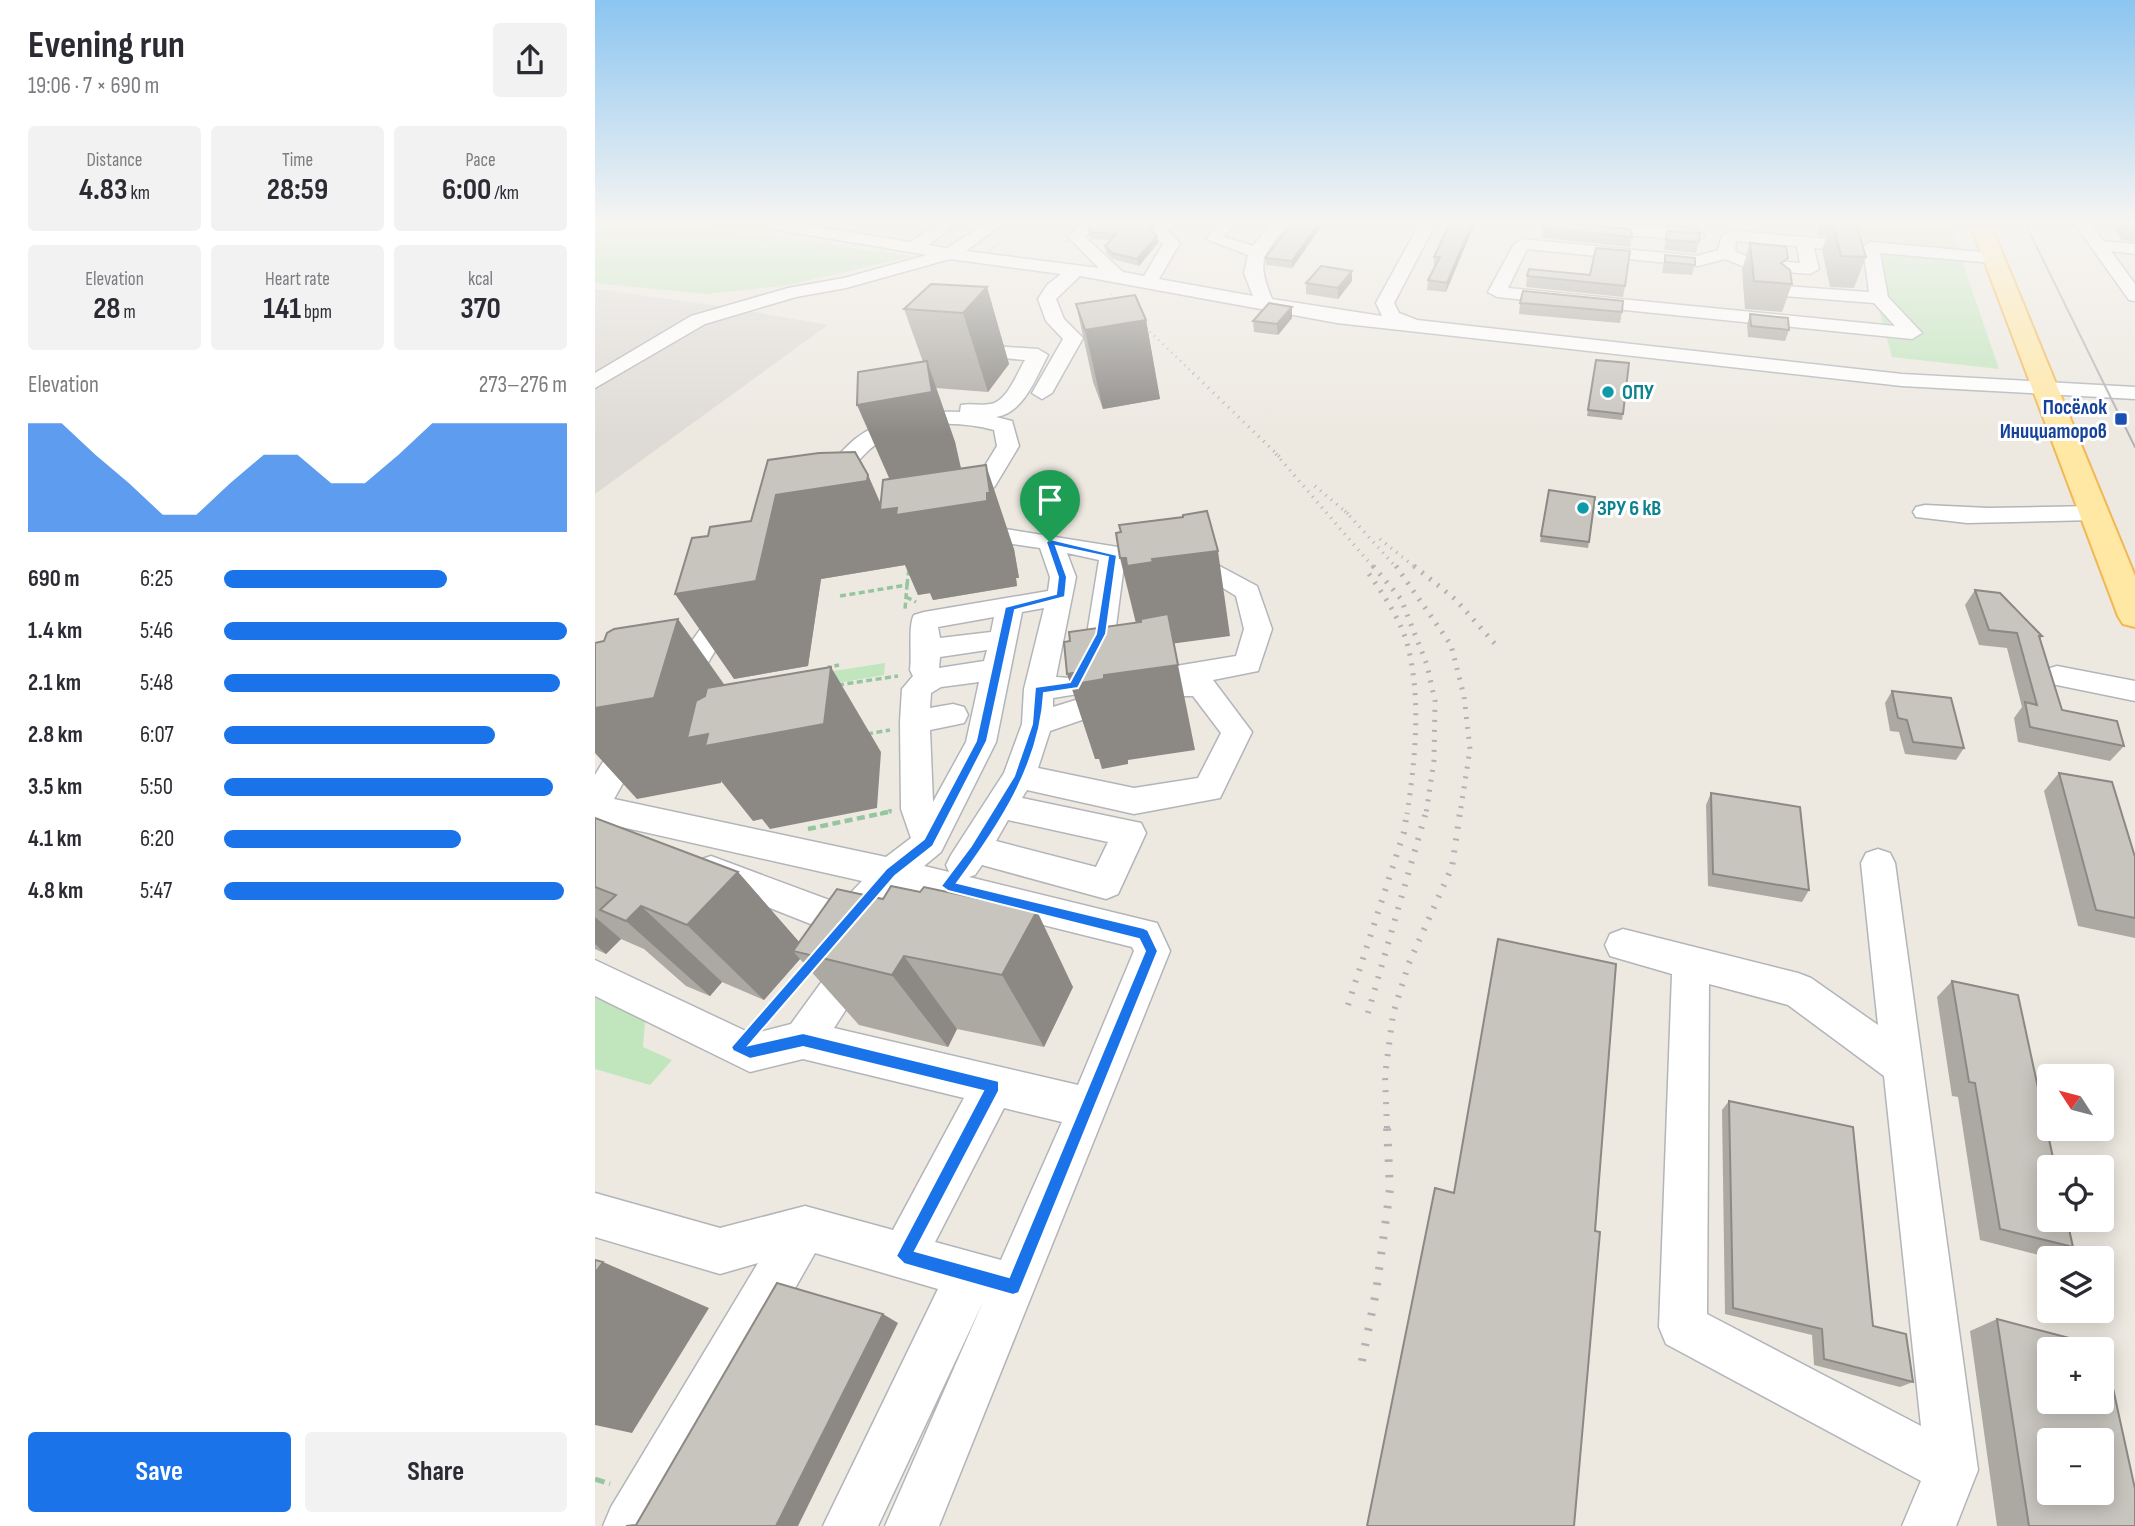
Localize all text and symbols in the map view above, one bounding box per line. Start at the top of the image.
text: Evening run [28,23,185,68]
button: share [493,23,567,97]
text: 19:06 · 7 × 690 m [28,72,159,100]
text: Distance [86,149,143,172]
text: Time [282,149,313,172]
text: Pace [465,149,496,172]
text: 4.83 [79,172,127,208]
text: 28:59 [267,172,328,208]
text: 6:00 [442,172,491,208]
text: km [127,182,150,205]
text: /km [491,182,519,205]
text: Elevation [85,268,144,291]
text: Heart rate [265,268,330,291]
text: kcal [468,268,493,291]
text: 28 [93,291,121,327]
text: 141 [263,291,301,327]
text: 370 [460,291,501,327]
text: m [121,301,136,324]
text: bpm [301,301,332,324]
text: Elevation [28,371,99,399]
text: 273–276 m [479,371,567,399]
place label: ОПУ [1622,380,1654,405]
marker: ОПУ [1600,384,1616,400]
place label: Посёлок Инициаторов [2000,395,2107,444]
marker: Посёлок Инициаторов [2113,411,2129,427]
pin [1020,470,1080,542]
icon: arrive [1031,481,1069,519]
place label: ЗРУ 6 кВ [1597,496,1661,521]
marker: ЗРУ 6 кВ [1575,500,1591,516]
text: 690 m [28,565,79,593]
text: 6:25 [140,565,173,593]
text: 1.4 km [28,617,82,645]
text: 5:46 [140,617,173,645]
text: 2.1 km [28,669,81,697]
text: 5:48 [140,669,173,697]
text: 2.8 km [28,721,83,749]
text: 6:07 [140,721,174,749]
text: 3.5 km [28,773,82,801]
text: 5:50 [140,773,173,801]
text: 4.1 km [28,825,82,853]
text: 6:20 [140,825,174,853]
text: 4.8 km [28,877,83,905]
text: 5:47 [140,877,172,905]
north arrow [2037,1064,2114,1141]
map controls [2037,1064,2114,1505]
button: locate [2037,1155,2114,1232]
button: layers [2037,1246,2114,1323]
button: + [2037,1337,2114,1414]
button: − [2037,1428,2114,1505]
button: Save [28,1432,291,1512]
button: Share [305,1432,567,1512]

